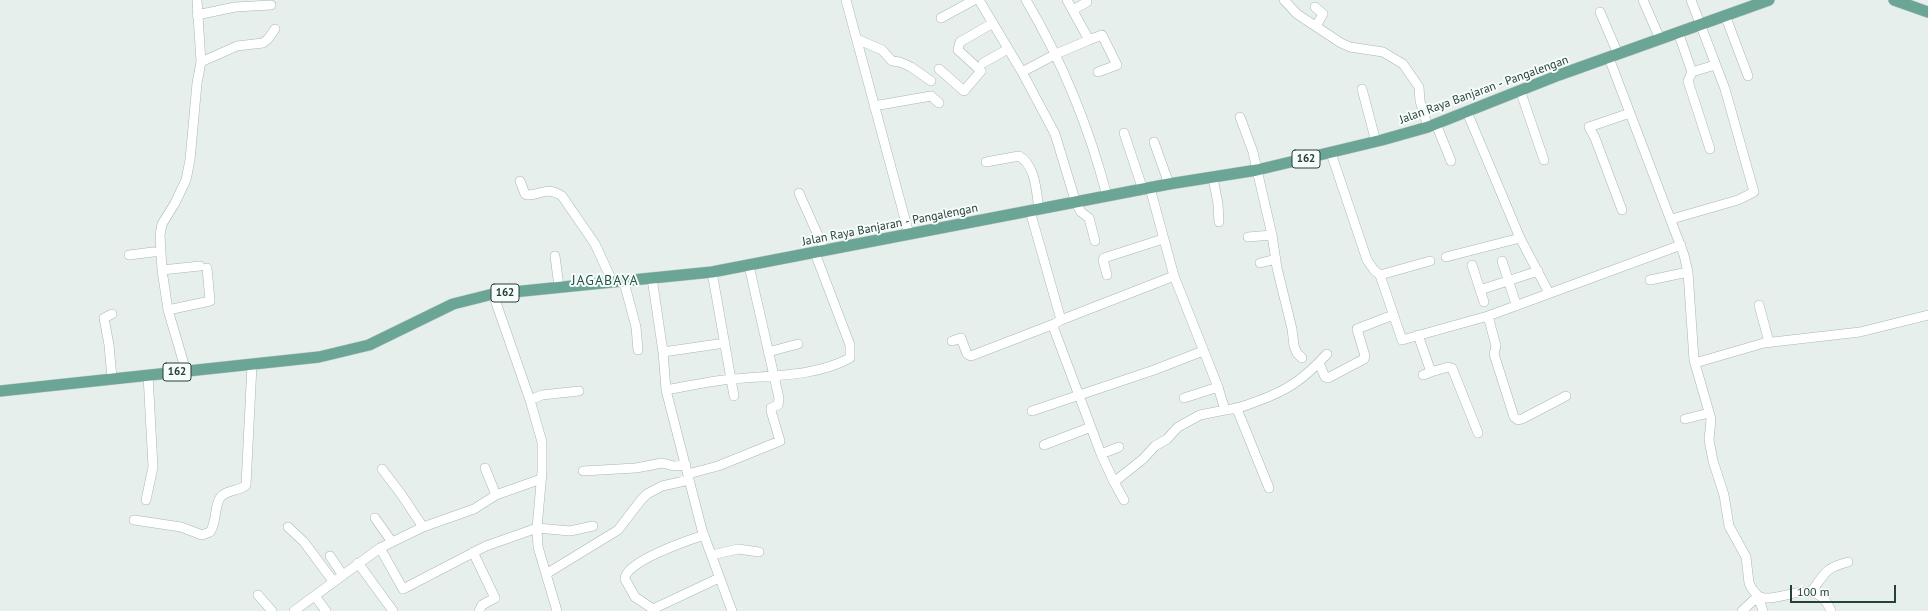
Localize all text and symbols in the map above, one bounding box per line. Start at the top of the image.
street label: Jalan Raya Banjaran - Pangalengan [1398,53,1570,127]
road number: 162 [1292,150,1320,168]
street label: Jalan Raya Banjaran - Pangalengan [801,201,979,249]
district label: JAGABAYA [571,273,639,289]
road number: 162 [491,284,519,302]
road number: 162 [163,363,191,381]
scale bar [1792,577,1898,603]
text: 100 m [1797,584,1830,599]

